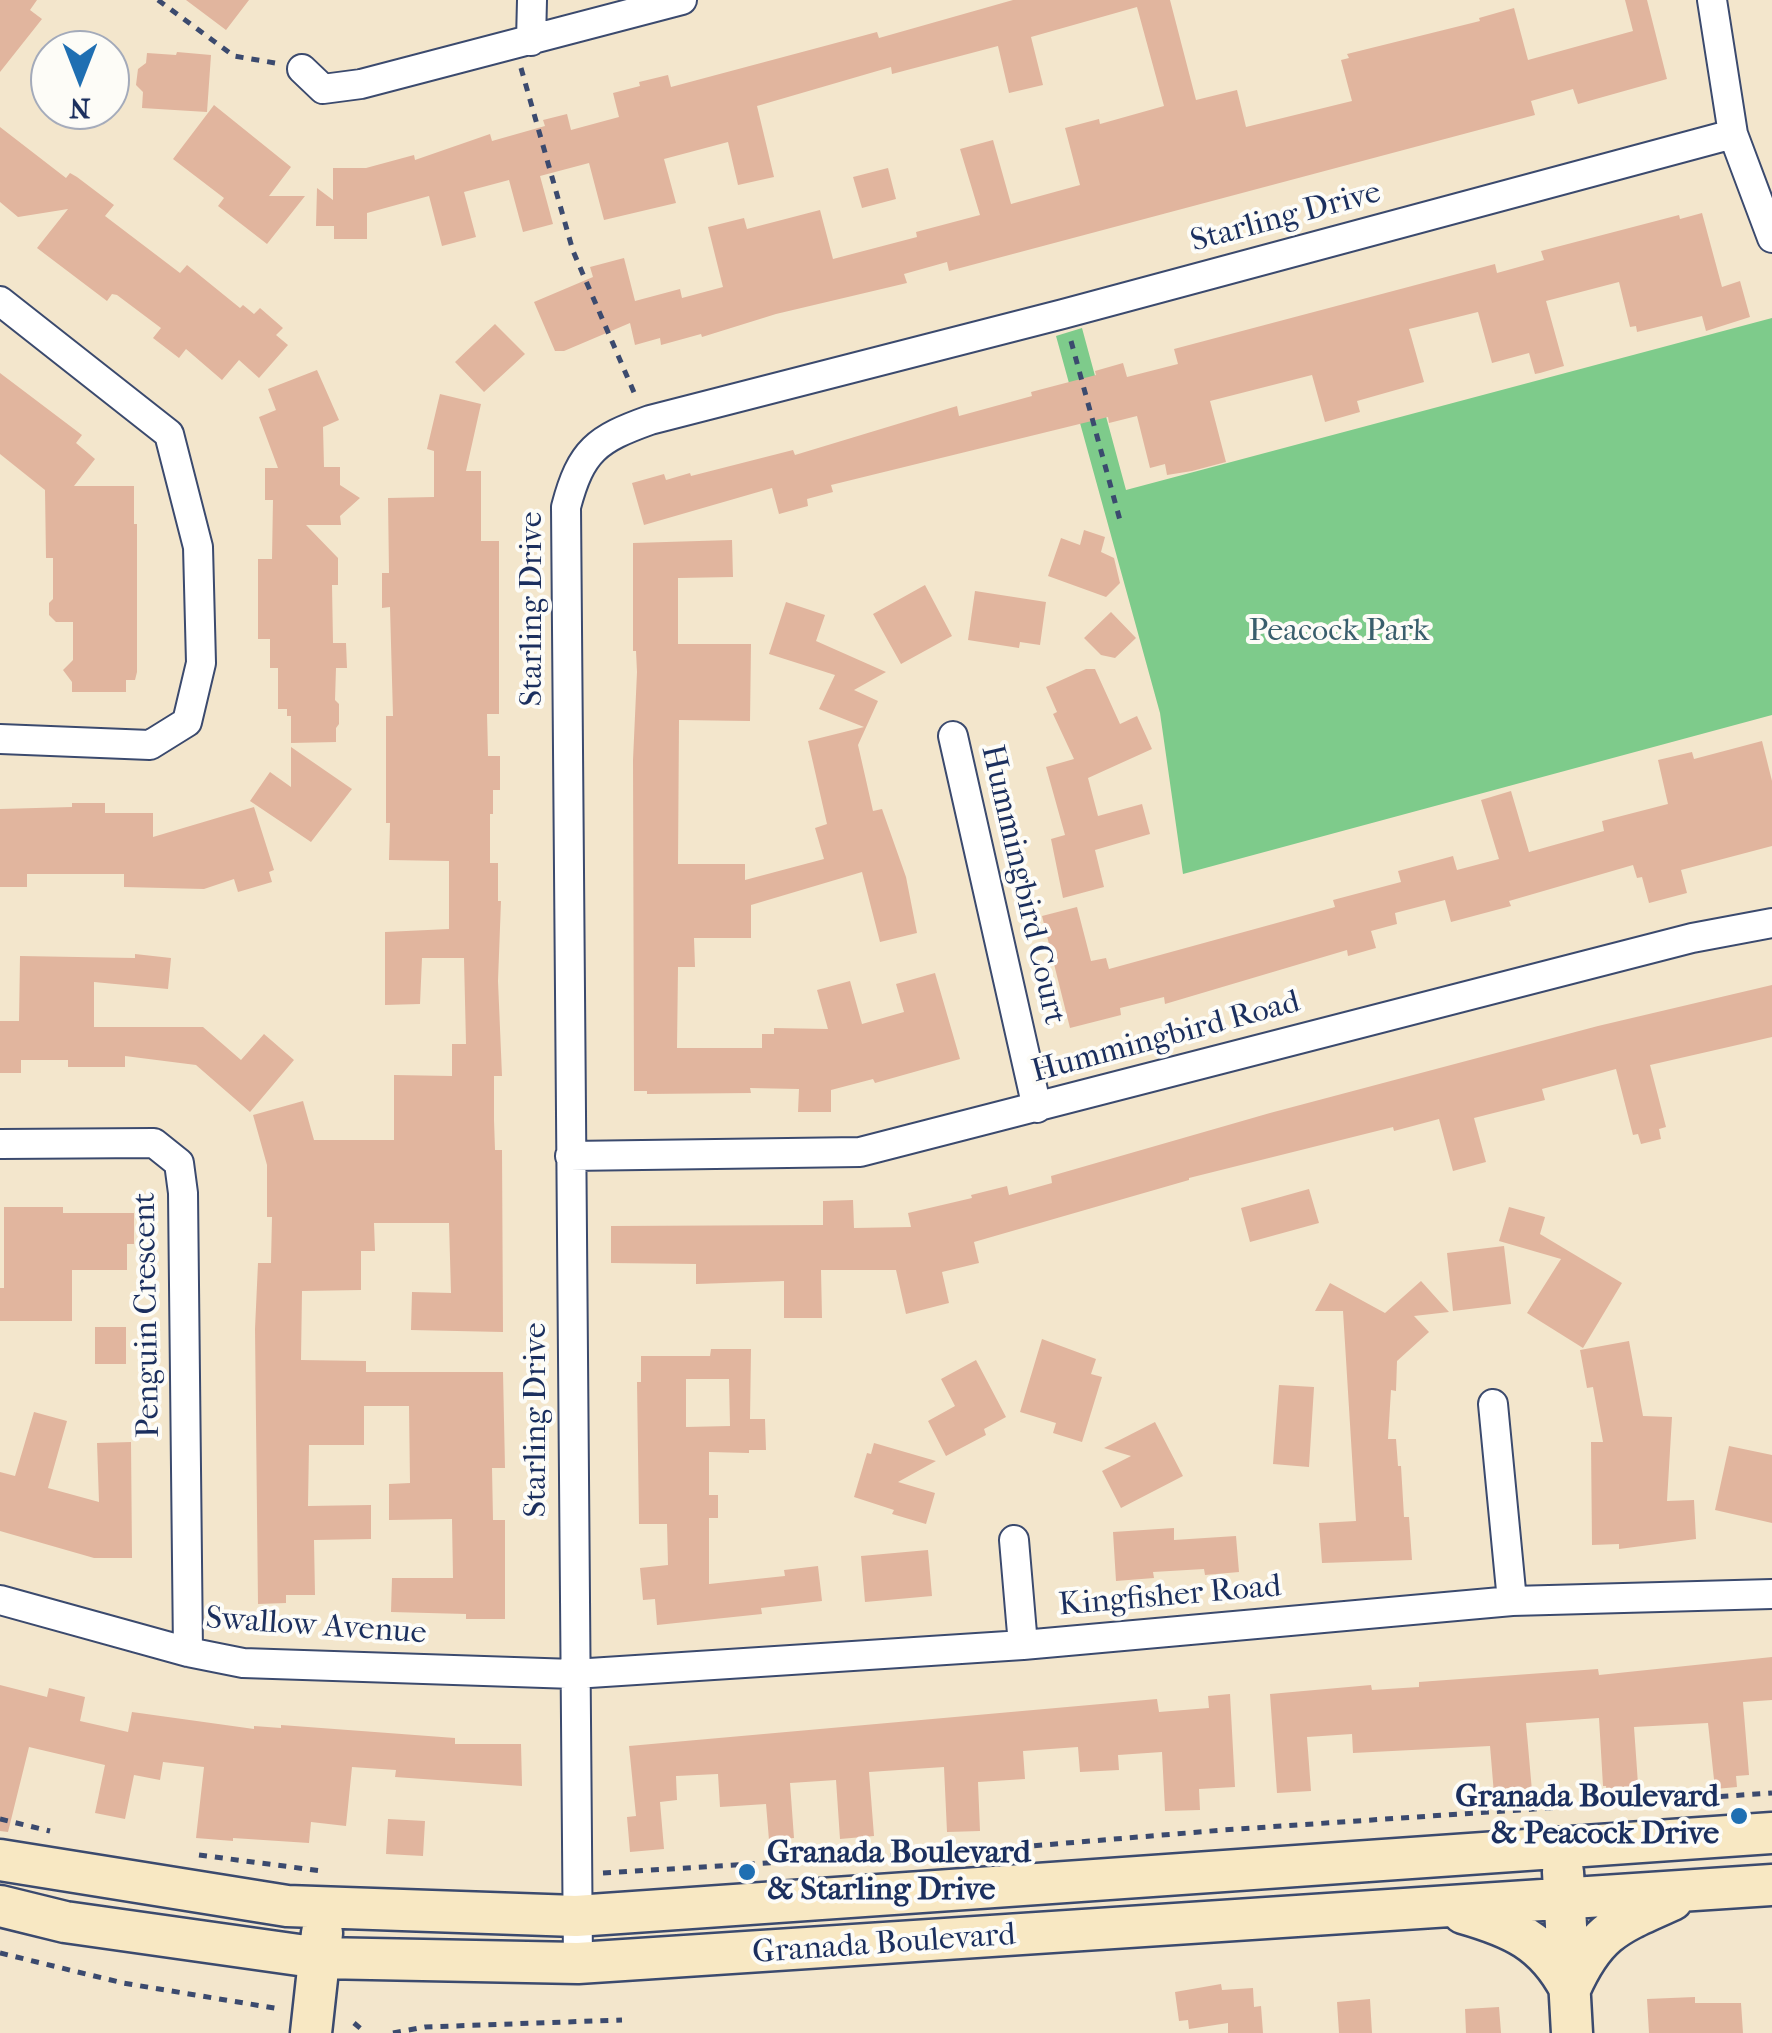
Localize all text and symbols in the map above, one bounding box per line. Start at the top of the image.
north arrow [30,30,130,130]
text: N [69,92,91,125]
street label: Starling Drive [1187,174,1385,262]
street label: Starling Drive [514,511,552,707]
park label: Peacock Park [1249,613,1429,651]
street label: Hummingbird Court [971,741,1073,1029]
street label: Hummingbird Road [1028,984,1304,1092]
street label: Penguin Crescent [127,1192,169,1438]
street label: Starling Drive [518,1322,556,1518]
street label: Kingfisher Road [1057,1568,1283,1626]
street label: Swallow Avenue [204,1600,428,1654]
place label: Granada Boulevard & Peacock Drive [1455,1779,1719,1854]
marker: Granada Boulevard & Peacock Drive [1728,1805,1750,1827]
place label: Granada Boulevard & Starling Drive [767,1835,1031,1910]
marker: Granada Boulevard & Starling Drive [736,1861,758,1883]
street label: Granada Boulevard [751,1917,1017,1973]

